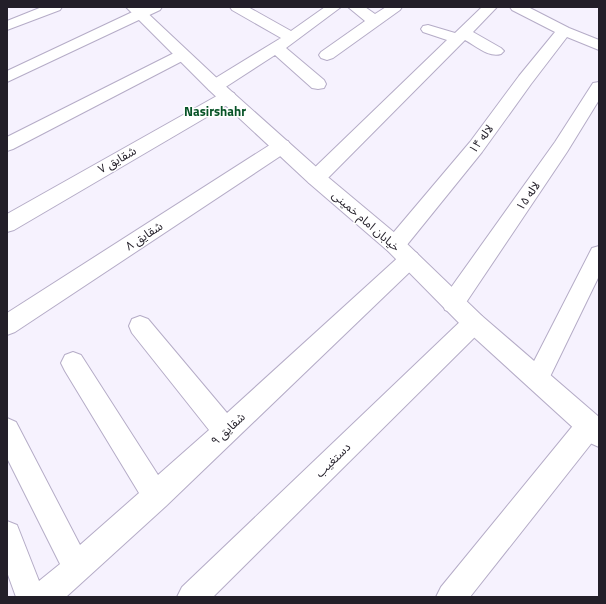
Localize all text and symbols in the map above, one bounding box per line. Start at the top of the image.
district label: Nasirshahr [184,101,246,121]
street label: لاله ۱۴ [463,120,498,157]
street label: شقایق ۷ [94,141,140,178]
street label: لاله ۱۵ [511,177,545,214]
street label: خیابان امام خمینی [328,186,405,256]
street label: شقایق ۸ [121,216,166,255]
street label: شقایق ۹ [206,407,249,450]
street label: دستغیب [310,438,355,482]

